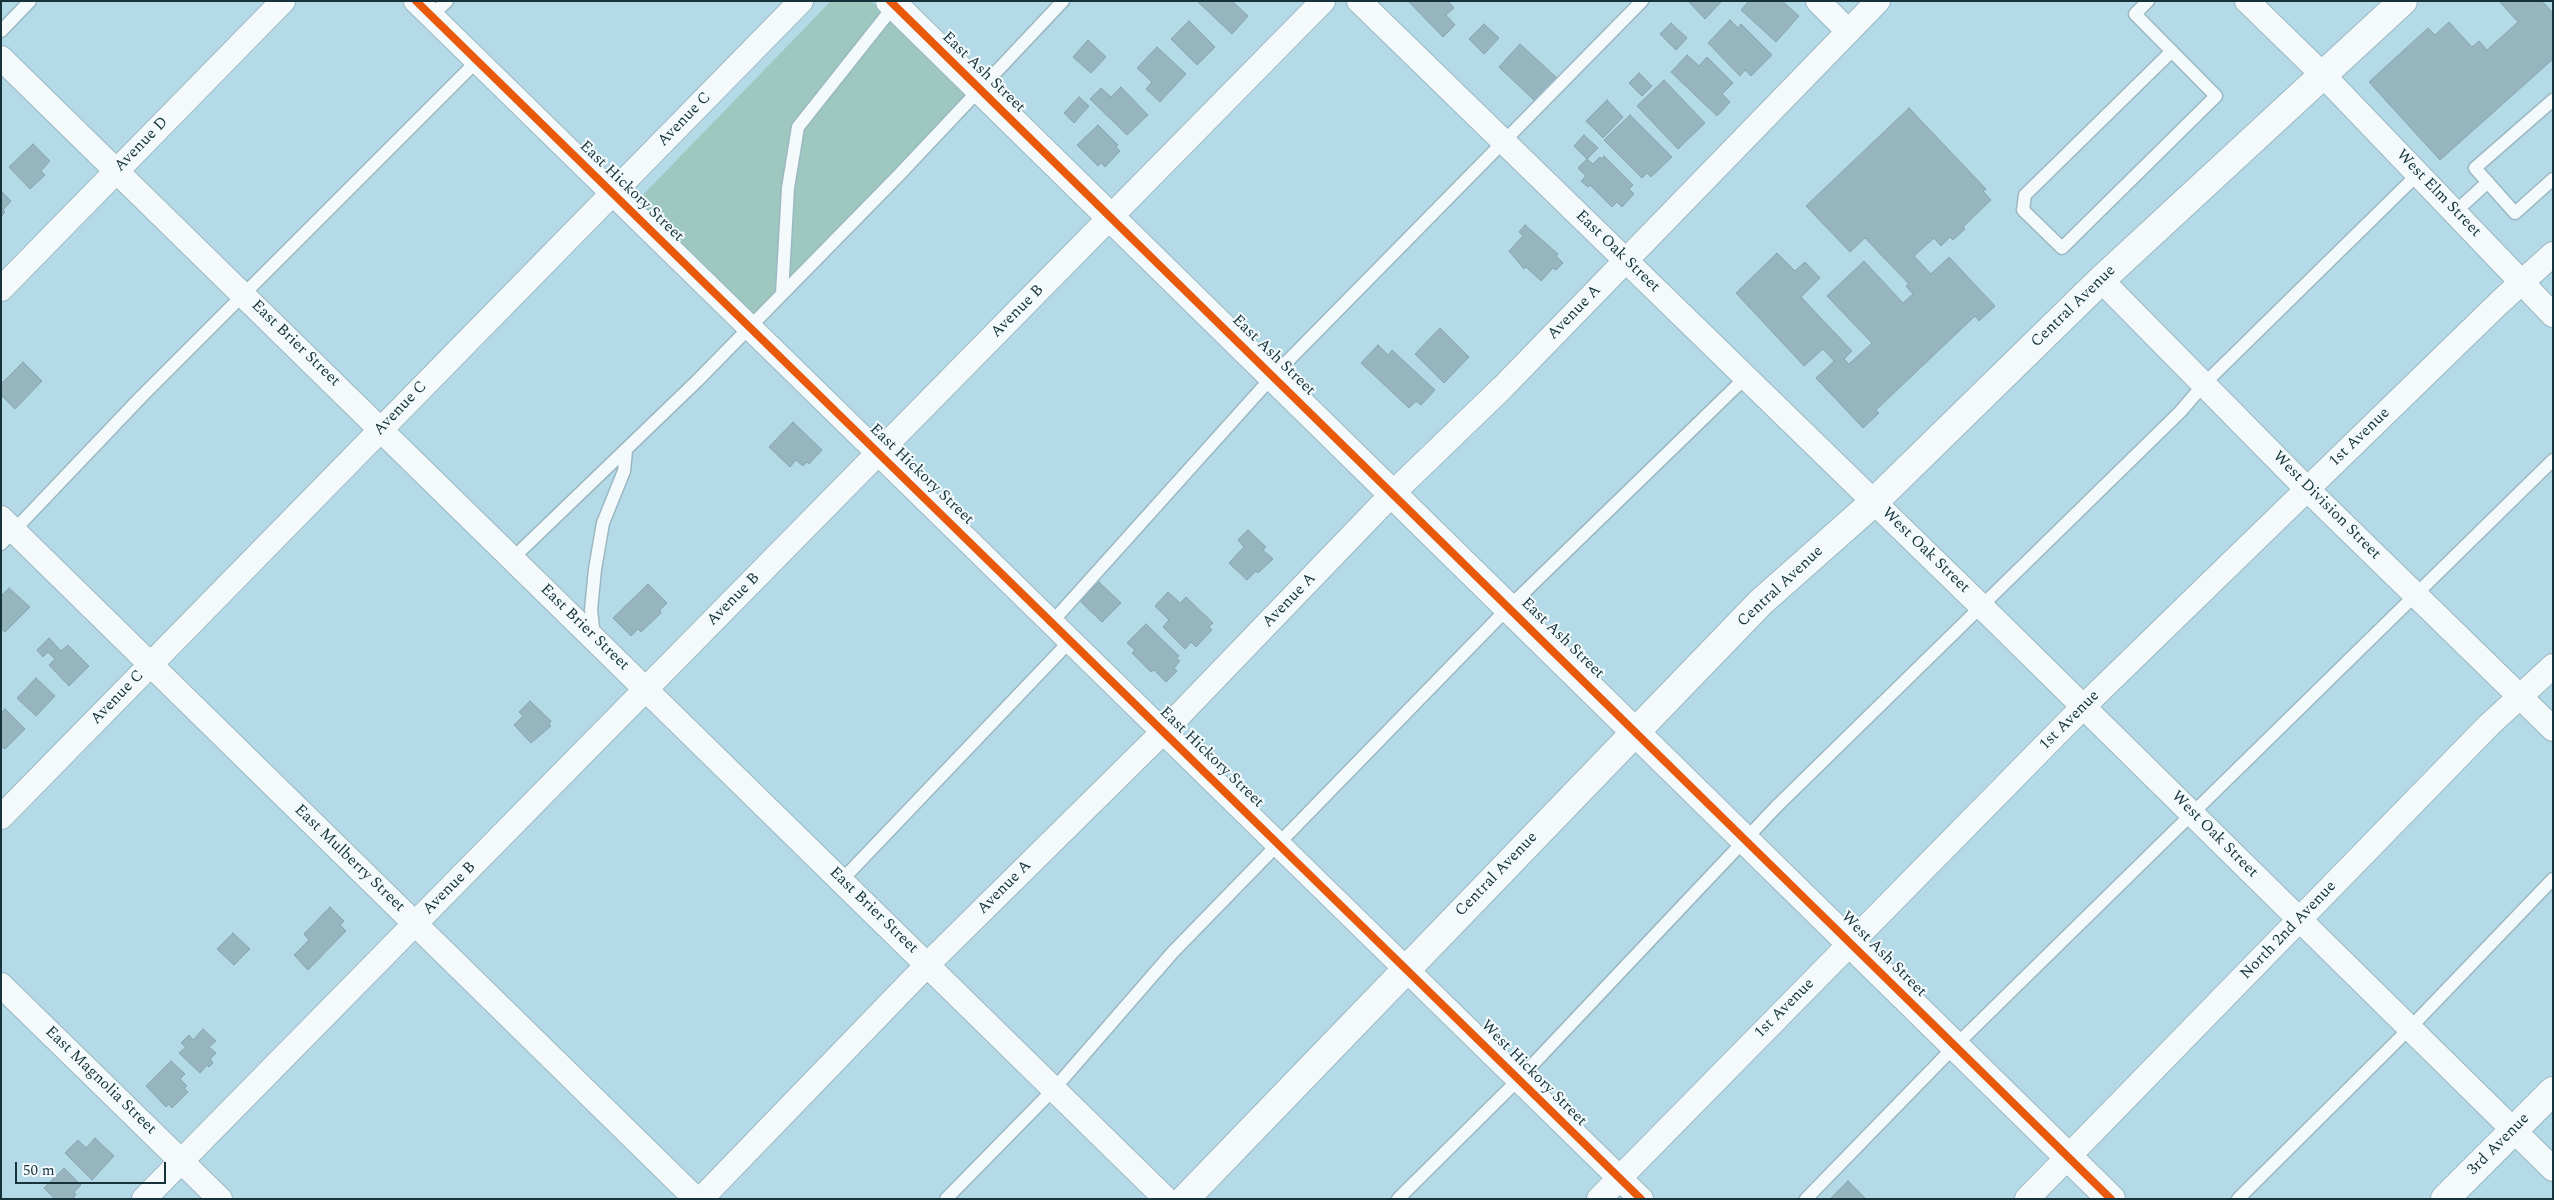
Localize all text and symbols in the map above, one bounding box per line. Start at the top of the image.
street label: East Ash Street [937,28,1029,118]
street label: Avenue C [654,89,716,151]
street label: Avenue D [111,113,173,177]
street label: East Hickory Street [575,137,687,247]
street label: West Elm Street [2391,146,2485,242]
street label: East Oak Street [1571,207,1663,297]
street label: Central Avenue [2028,262,2120,352]
street label: Avenue B [987,281,1049,343]
street label: Avenue A [1544,282,1606,344]
street label: East Brier Street [246,297,344,391]
street label: East Ash Street [1227,311,1319,401]
street label: Avenue C [370,378,432,440]
street label: 1st Avenue [2326,404,2394,472]
street label: East Hickory Street [865,420,977,530]
street label: West Division Street [2268,448,2384,564]
street label: West Oak Street [1877,504,1973,598]
street label: Central Avenue [1734,542,1828,632]
street label: Avenue B [703,569,765,631]
street label: Avenue A [1259,570,1321,632]
street label: East Brier Street [535,581,633,675]
street label: East Ash Street [1516,594,1608,684]
street label: Avenue C [87,667,149,729]
street label: 1st Avenue [2036,687,2104,755]
street label: East Hickory Street [1155,703,1267,813]
street label: West Oak Street [2167,788,2261,882]
street label: East Mulberry Street [290,801,408,917]
street label: Central Avenue [1452,829,1542,921]
street label: Avenue A [974,857,1036,919]
street label: Avenue B [419,858,481,920]
street label: East Brier Street [824,864,922,958]
street label: North 2nd Avenue [2237,878,2341,984]
street label: West Ash Street [1836,908,1930,1002]
street label: 1st Avenue [1751,975,1819,1043]
street label: West Hickory Street [1476,1017,1590,1131]
street label: East Magnolia Street [40,1023,160,1139]
street label: 3rd Avenue [2464,1110,2534,1180]
scale bar [18,1152,169,1184]
text: 50 m [23,1159,55,1182]

